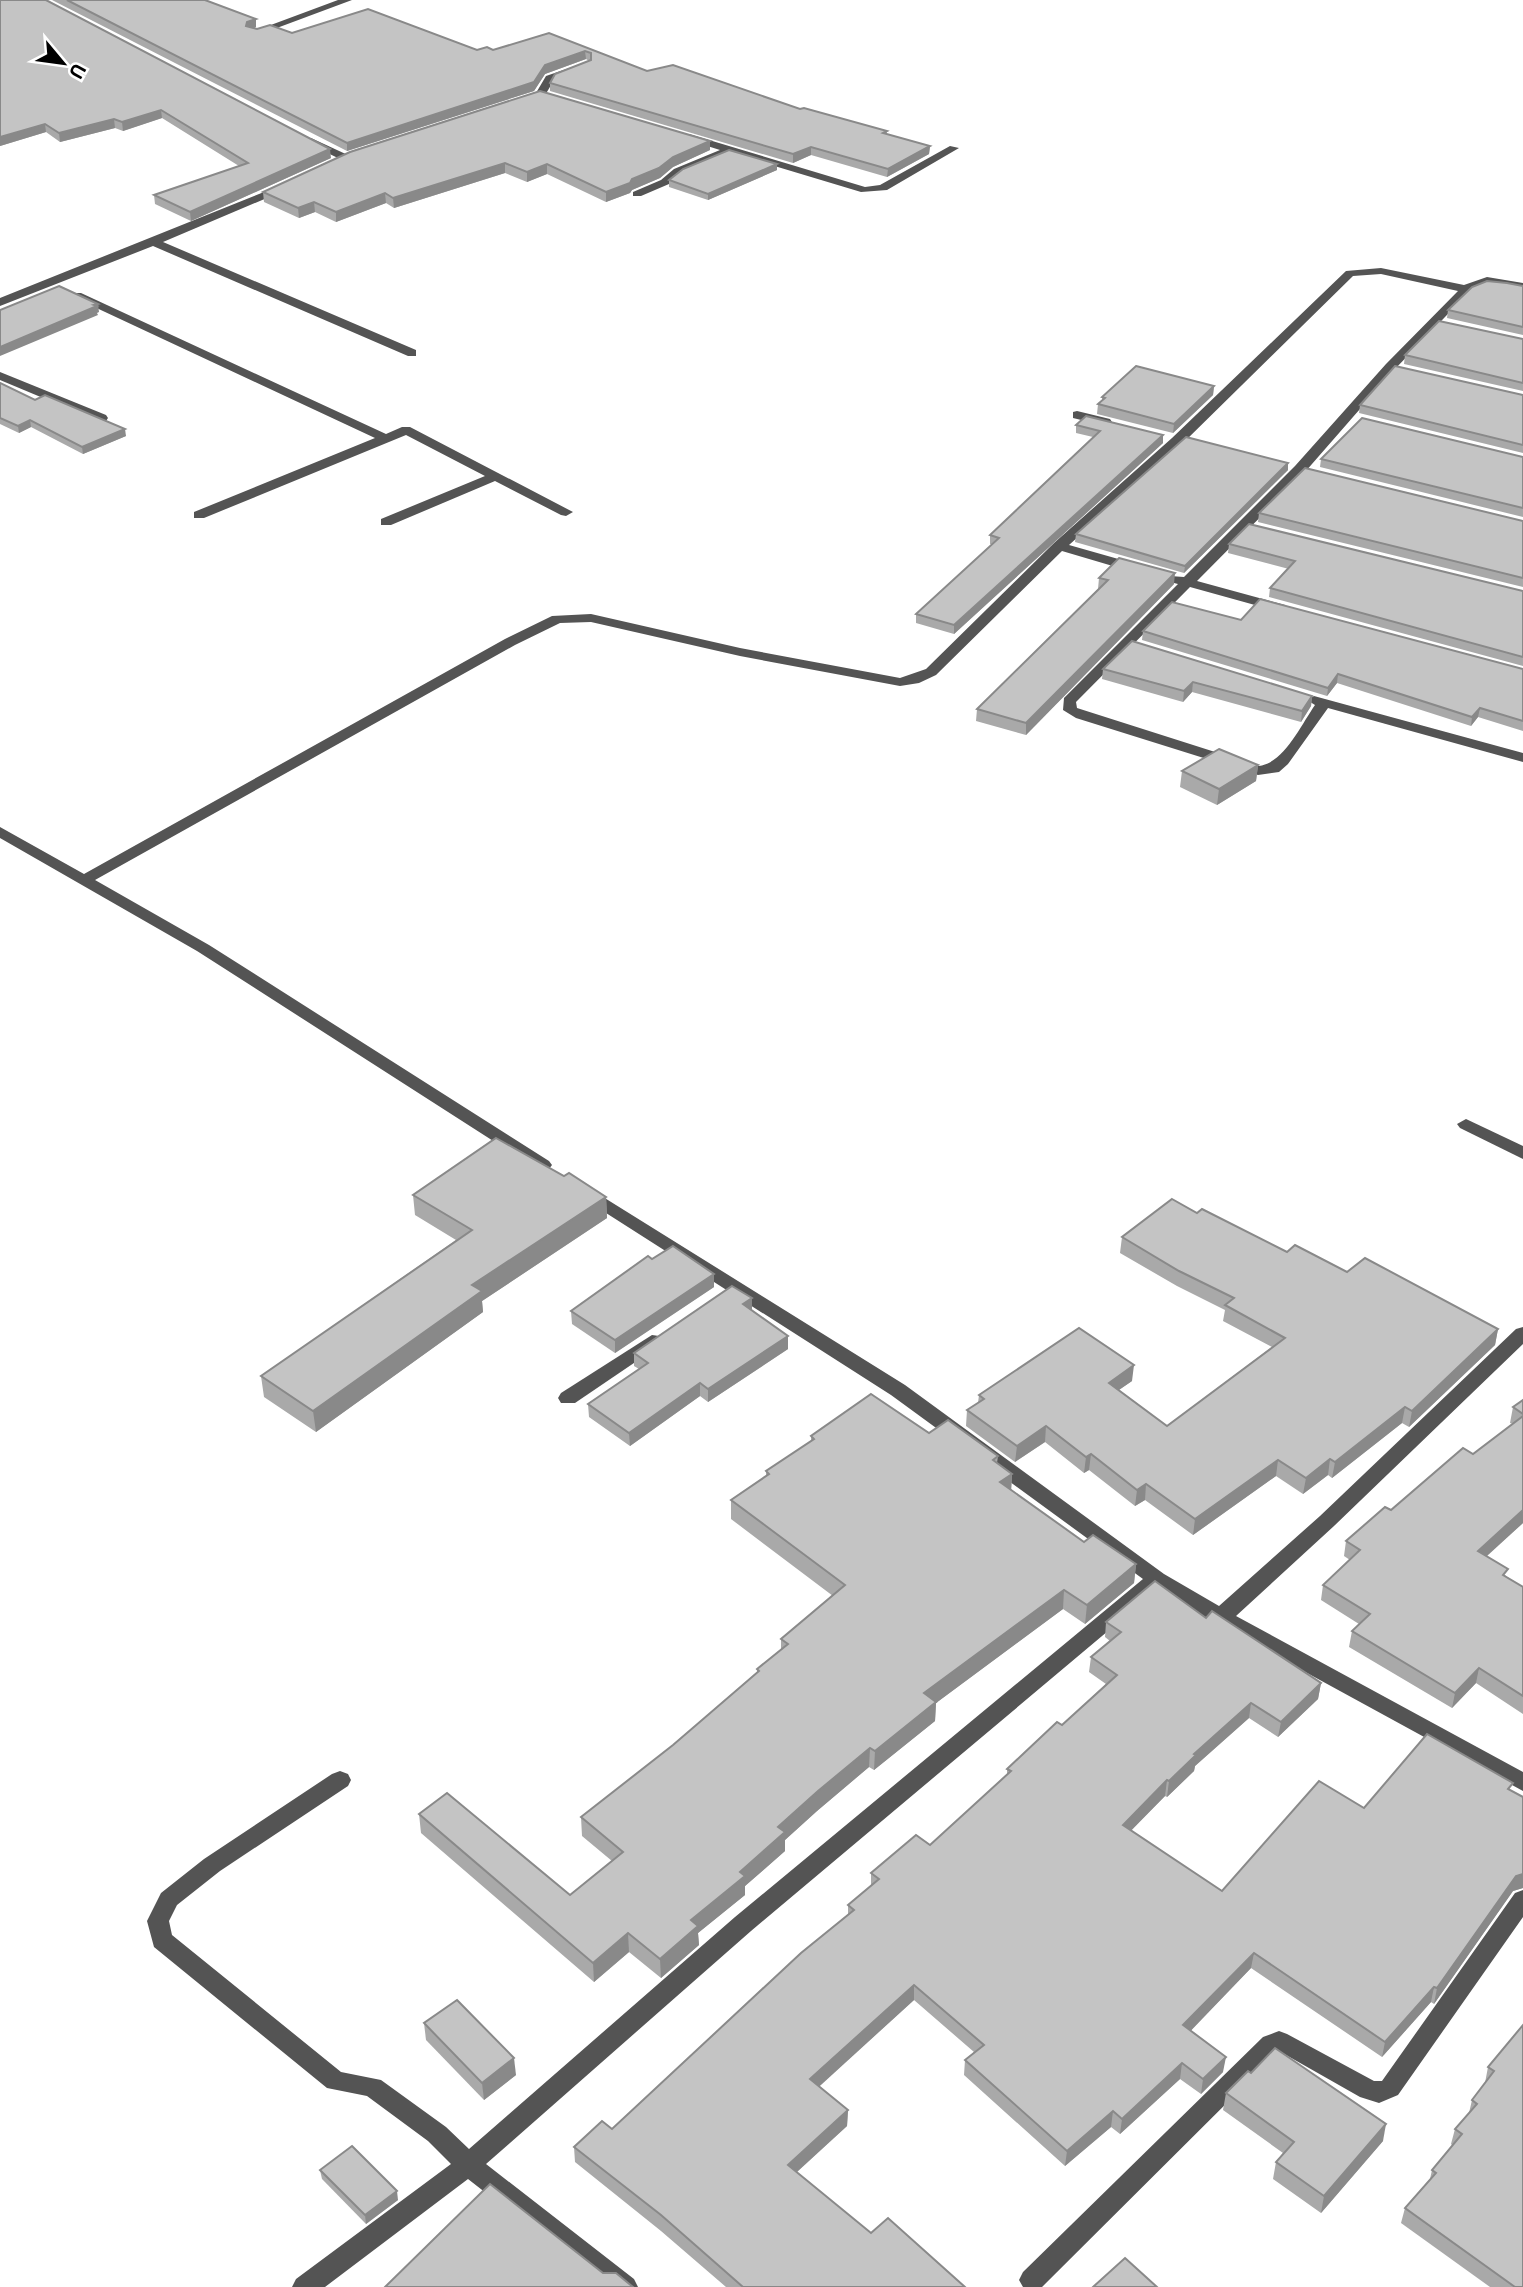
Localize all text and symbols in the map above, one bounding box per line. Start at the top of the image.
north arrow [28,28,98,98]
text: U [65,60,91,83]

